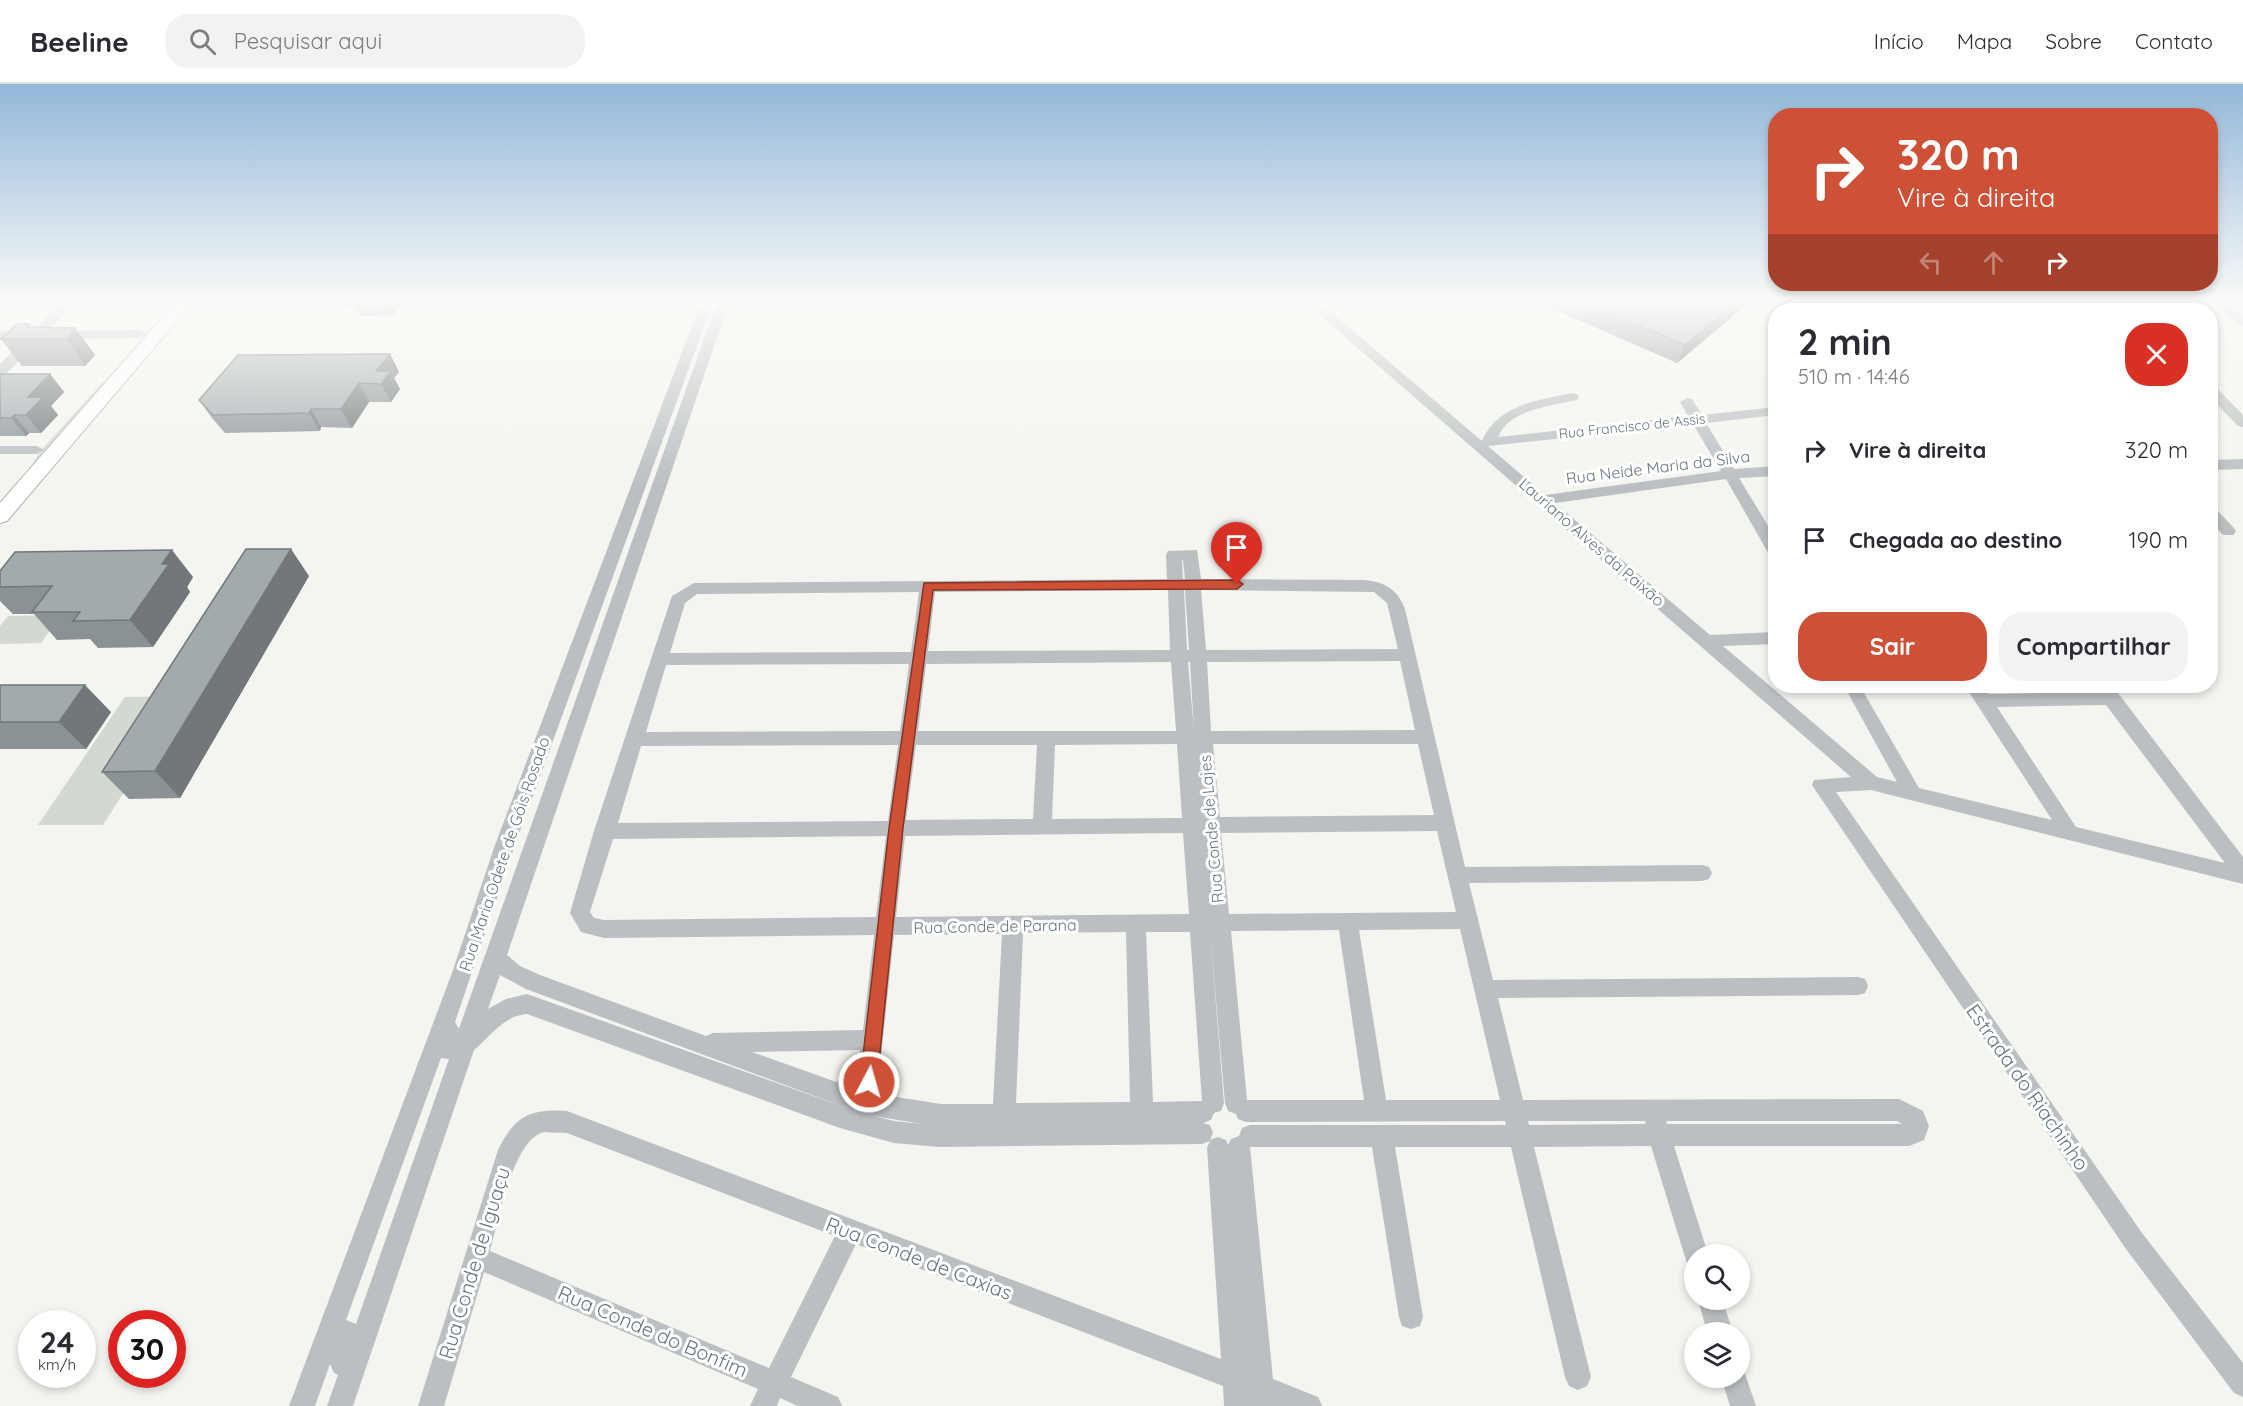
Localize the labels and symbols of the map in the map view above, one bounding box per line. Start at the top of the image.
street label: Rua Francisco de Assis [1558,409,1706,443]
street label: Rua Neide Maria da Silva [1565,446,1751,488]
street label: Lauriano Alves da Paixão [1515,473,1669,611]
pin [1211,522,1262,584]
street label: Rua Maria Odete de Góis Rosado [454,734,554,974]
street label: Rua Conde de Lajes [1195,754,1227,904]
street label: Rua Conde de Parana [913,915,1077,937]
street label: Estrada do Riachinho [1961,999,2095,1175]
position arrow [837,1050,901,1114]
street label: Rua Conde de Iguaçu [433,1164,515,1362]
street label: Rua Conde de Caxias [822,1211,1016,1305]
street label: Rua Conde do Bonfim [554,1280,752,1382]
speed limit sign: 30 [108,1310,186,1388]

